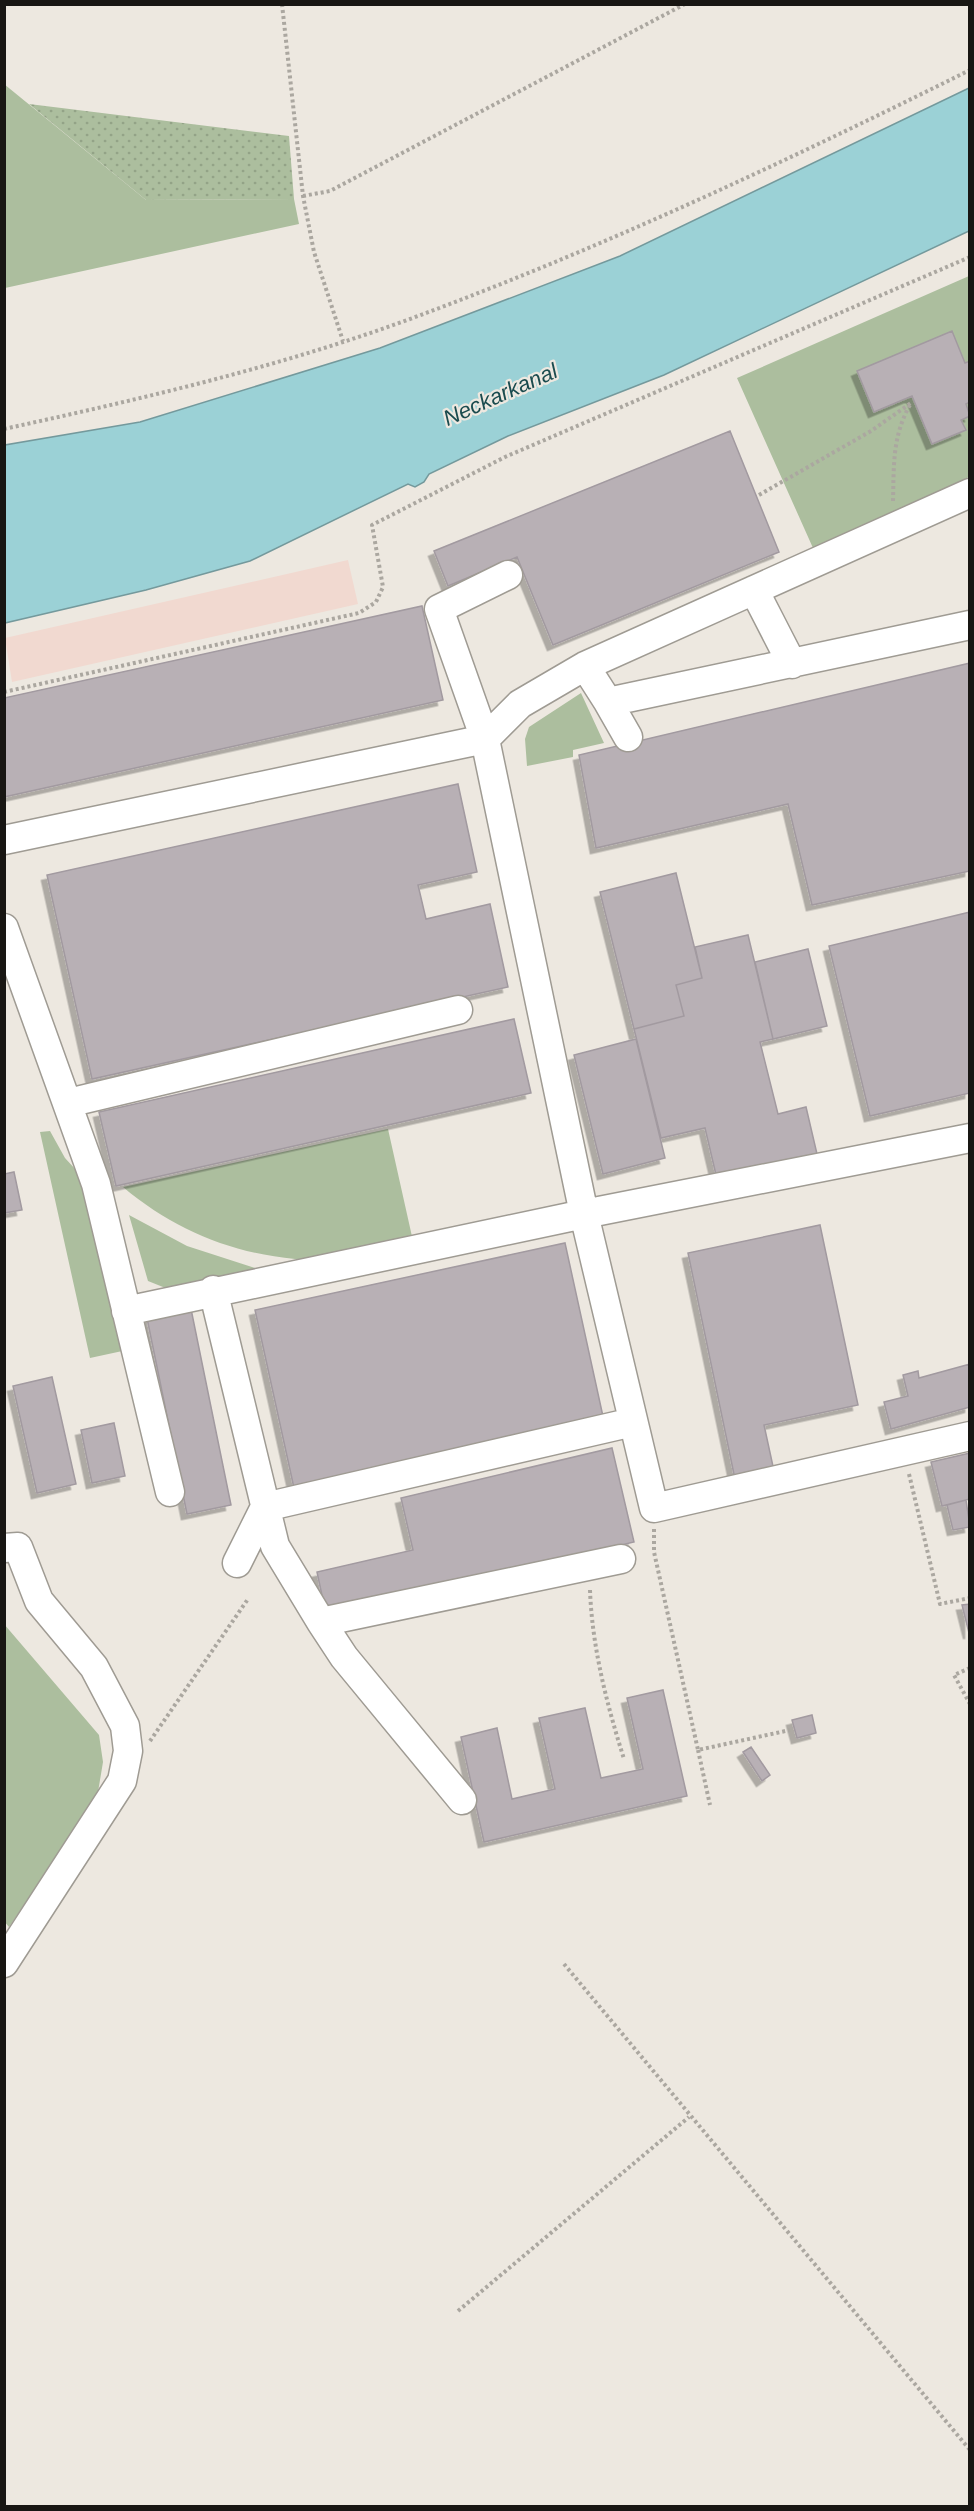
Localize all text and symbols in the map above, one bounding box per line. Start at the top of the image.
water label: Neckarkanal [439,358,562,431]

